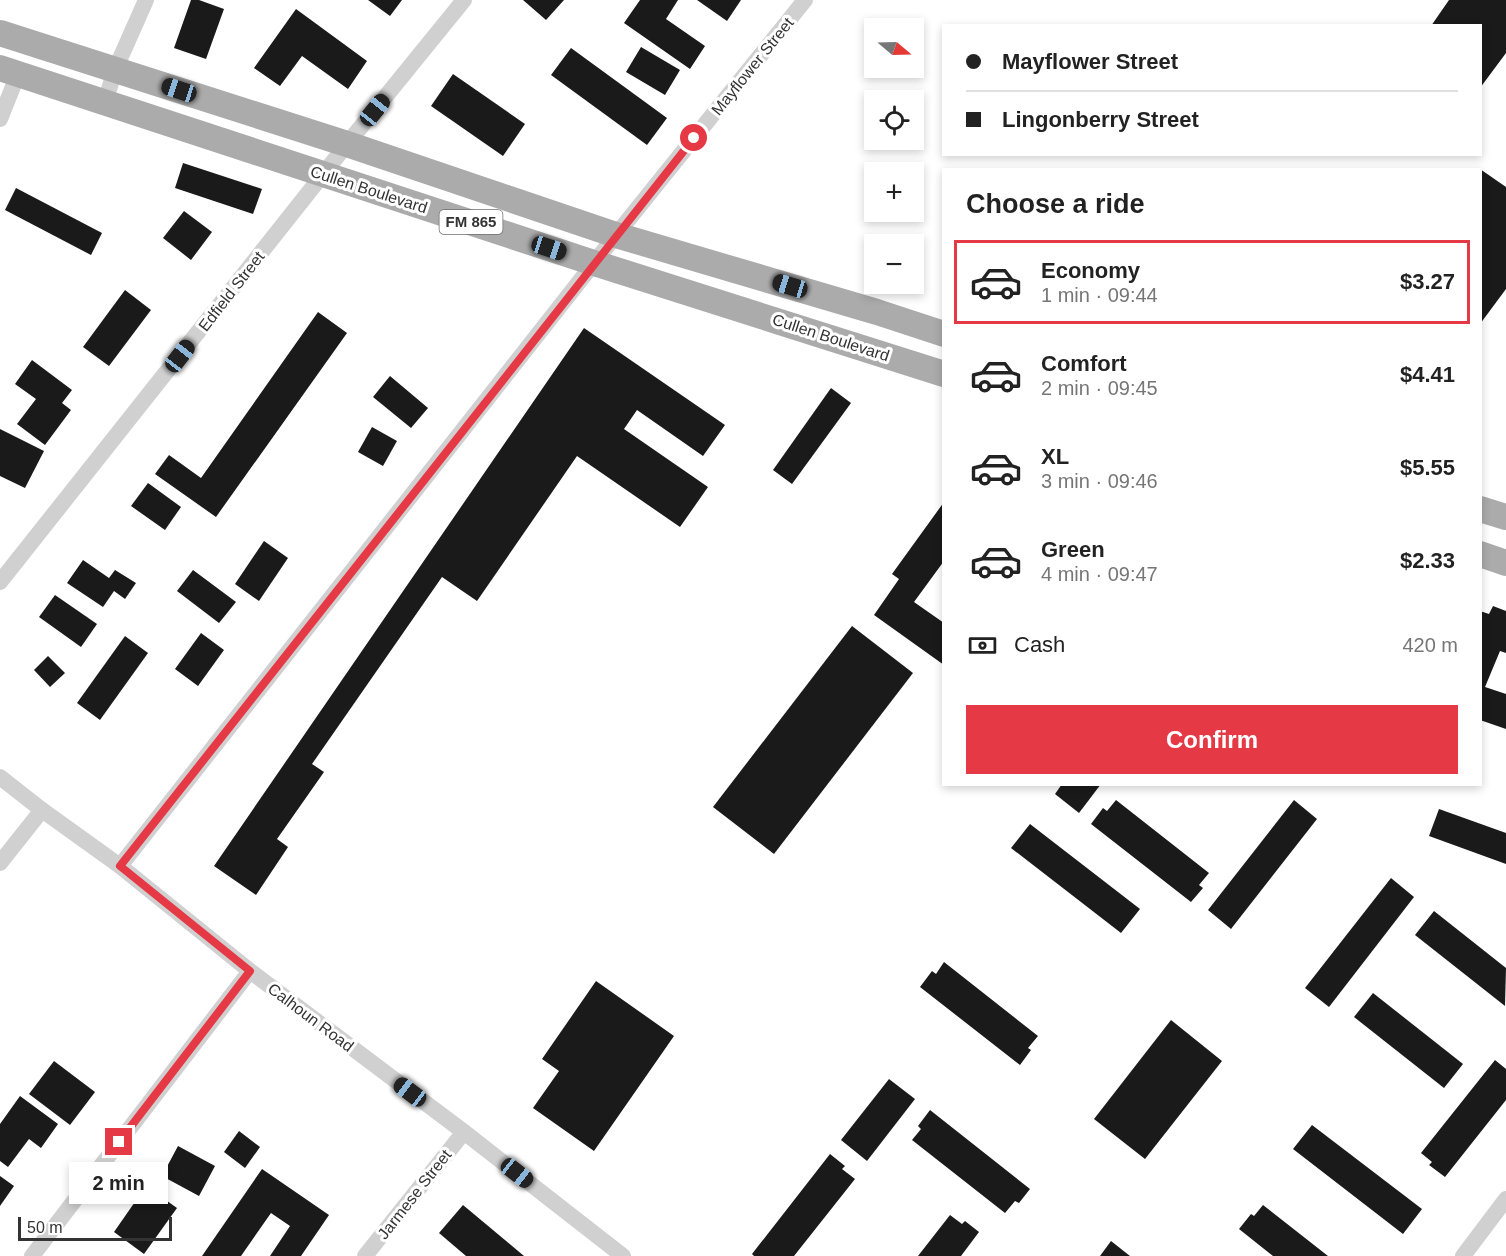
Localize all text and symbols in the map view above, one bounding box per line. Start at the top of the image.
street label: Mayflower Street [708,14,797,118]
north arrow [864,18,924,78]
map controls [864,18,924,294]
text: Mayflower Street [1002,49,1178,74]
car [159,76,199,104]
car [357,90,393,130]
button: locate [864,90,924,150]
text: Lingonberry Street [1002,107,1199,132]
route start [680,124,707,151]
button: + [864,162,924,222]
street label: Cullen Boulevard [308,163,429,216]
text: Choose a ride [966,189,1145,219]
road number: FM 865 [440,210,502,234]
car [529,234,569,262]
button: − [864,234,924,294]
street label: Edfield Street [195,248,268,334]
icon: car [969,255,1023,309]
text: Economy [1041,258,1140,283]
text: $3.27 [1400,269,1455,294]
car [770,272,810,300]
text: 1 min · 09:44 [1041,284,1158,306]
street label: Cullen Boulevard [770,311,891,364]
car [162,336,198,376]
icon: car [969,348,1023,402]
text: Comfort [1041,351,1127,376]
text: $4.41 [1400,362,1455,387]
text: 2 min · 09:45 [1041,377,1158,399]
icon: car [969,441,1023,495]
text: XL [1041,444,1069,469]
text: $5.55 [1400,455,1455,480]
text: 3 min · 09:46 [1041,470,1158,492]
icon: car [969,534,1023,588]
text: Green [1041,537,1105,562]
text: $2.33 [1400,548,1455,573]
text: 4 min · 09:47 [1041,563,1158,585]
icon: cash [966,629,999,662]
text: Cash [1014,632,1065,657]
text: 420 m [1402,634,1458,656]
button: Confirm [966,705,1458,774]
street label: Calhoun Road [265,980,357,1055]
car [390,1074,430,1110]
route end [105,1128,132,1155]
street label: Jarmese Street [374,1146,455,1242]
car [497,1155,537,1191]
callout: 2 min [70,1163,168,1205]
text: 2 min [92,1172,145,1194]
scale bar [18,1214,172,1242]
text: 50 m [27,1219,63,1236]

